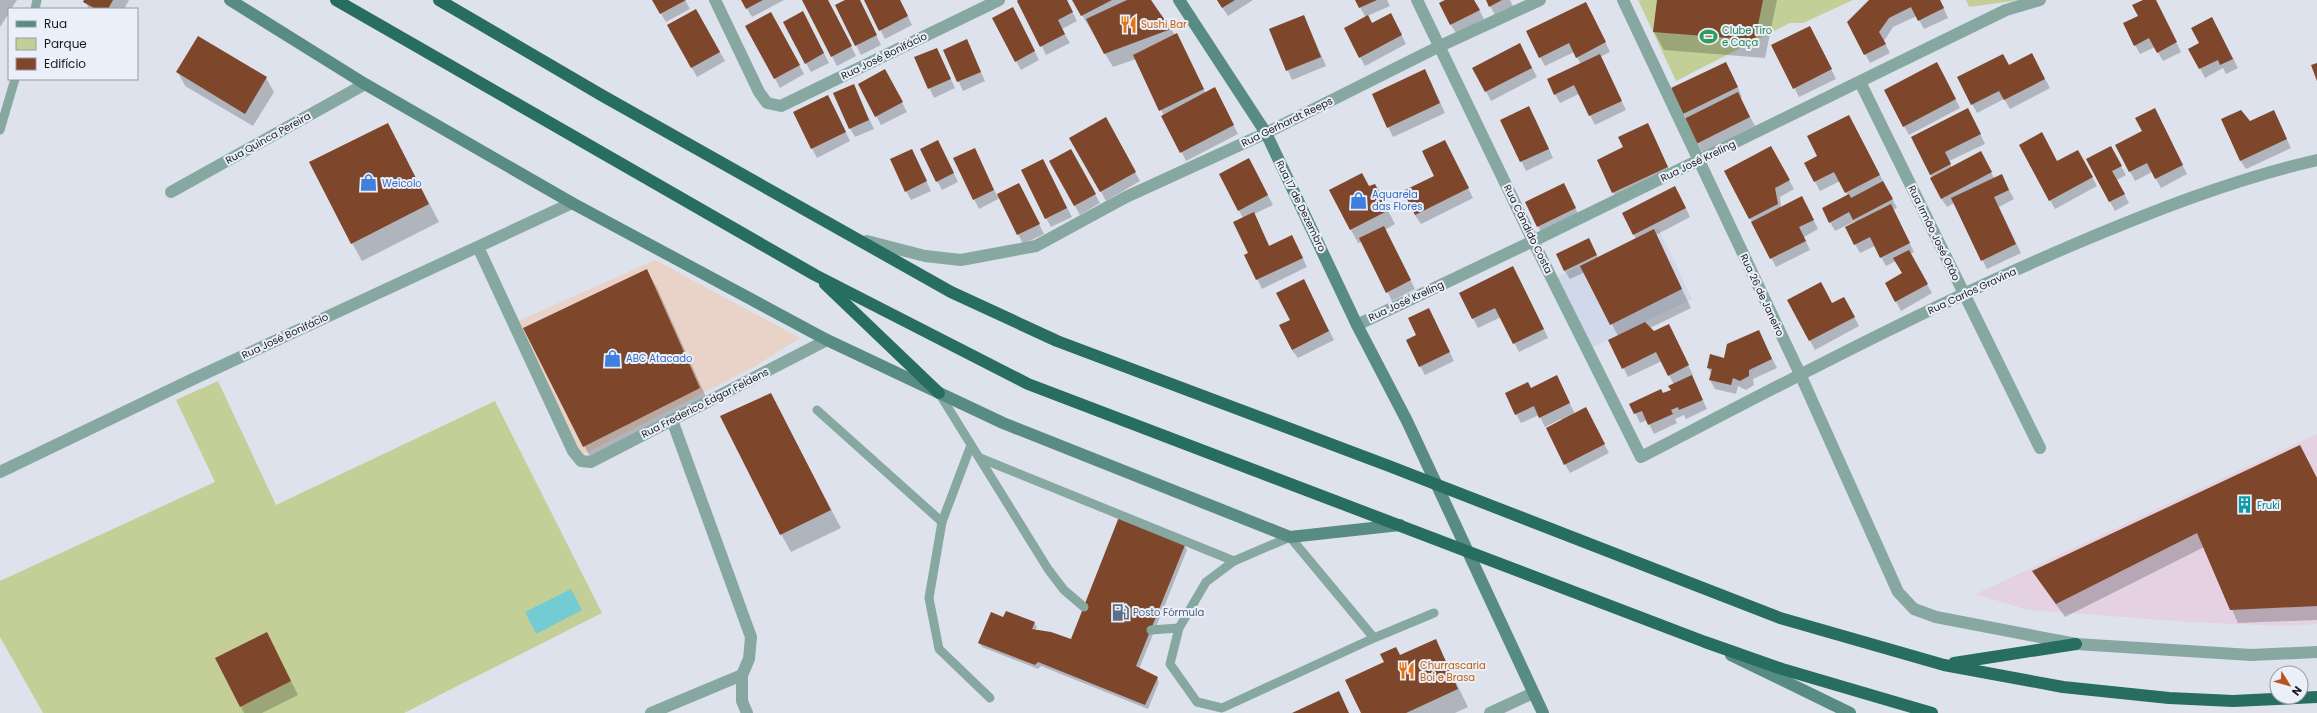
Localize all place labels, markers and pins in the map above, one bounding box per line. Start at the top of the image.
restaurant icon: Sushi Bar [1118,14,1138,34]
place label: Sushi Bar [1141,17,1187,32]
place label: Clube Tiro e Caça [1722,23,1772,50]
sports icon: Clube Tiro e Caça [1699,26,1719,46]
shop icon: Weicolo [359,173,379,193]
place label: Weicolo [382,176,422,191]
place label: Aquarela das Flores [1372,187,1422,214]
shop icon: Aquarela das Flores [1349,190,1369,210]
shop icon: ABC Atacado [603,348,623,368]
place label: ABC Atacado [626,351,692,366]
building icon: Fruki [2234,495,2254,515]
place label: Fruki [2257,498,2280,513]
fuel station icon: Posto Fórmula [1110,602,1130,622]
place label: Posto Fórmula [1133,605,1204,620]
place label: Churrascaria Boi e Brasa [1420,658,1486,685]
restaurant icon: Churrascaria Boi e Brasa [1397,661,1417,681]

